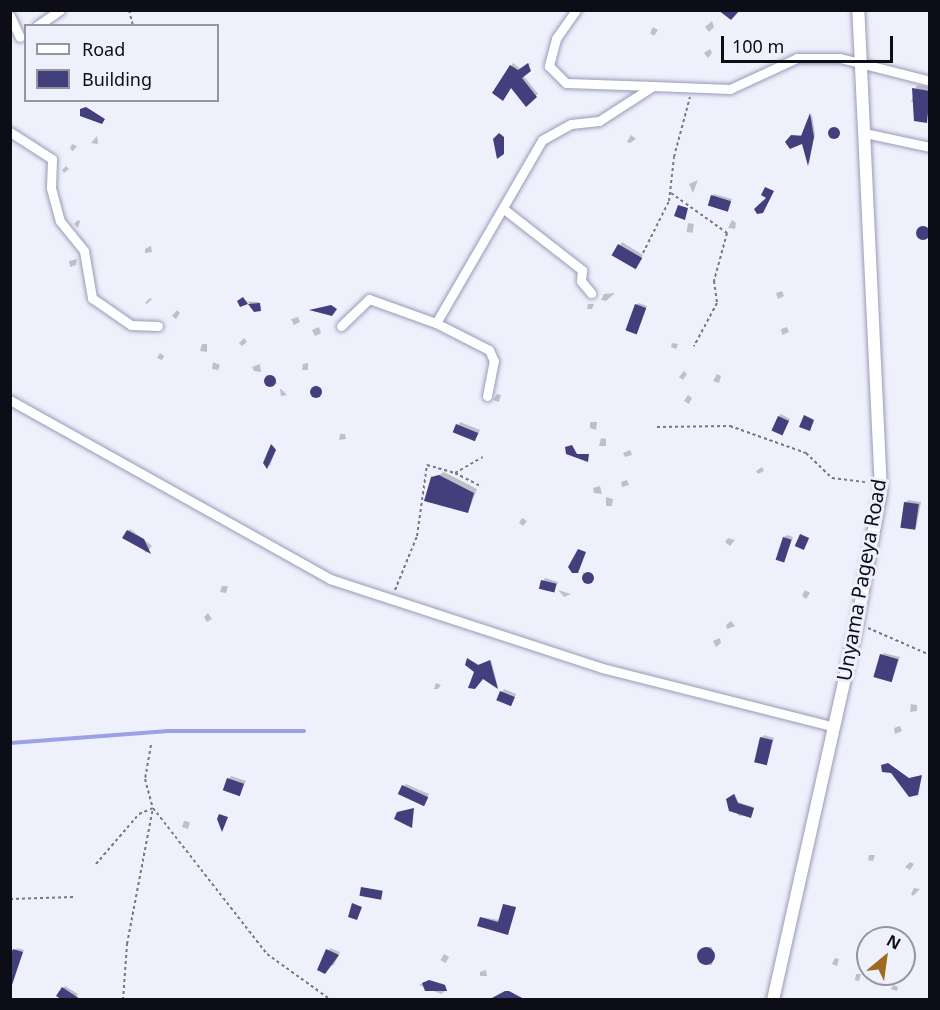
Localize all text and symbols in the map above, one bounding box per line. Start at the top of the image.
legend [24,24,219,102]
scale bar [724,24,896,62]
text: 100 m [732,34,784,58]
text: Road [82,37,125,61]
text: Building [82,67,152,91]
street label: Unyama Pageya Road [831,477,891,683]
north arrow [856,926,916,986]
text: N [883,929,905,955]

